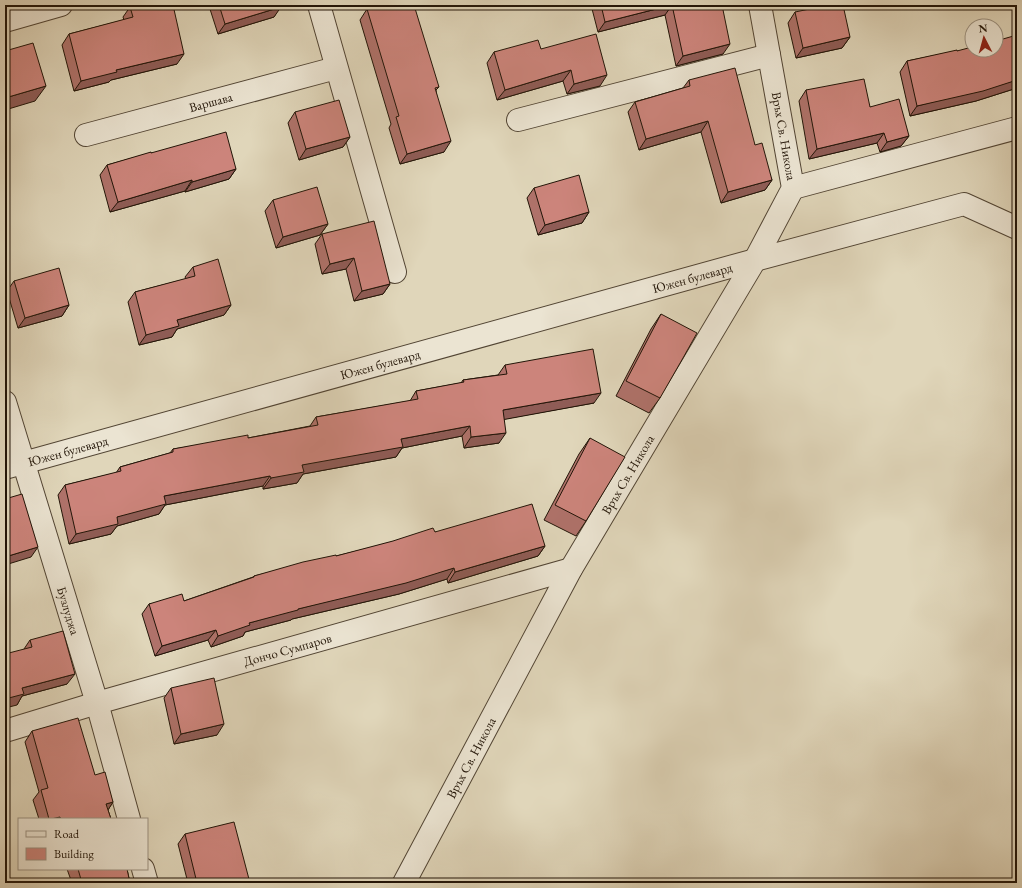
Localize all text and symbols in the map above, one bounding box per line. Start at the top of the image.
north arrow [964,18,1004,58]
text: N [978,21,988,35]
street label: Варшава [187,87,235,116]
street label: Връх Св. Никола [768,90,800,182]
street label: Южен булевард [650,258,734,297]
street label: Южен булевард [338,345,422,383]
street label: Южен булевард [26,431,110,470]
street label: Връх Св. Никола [597,431,658,517]
street label: Бузлуджа [53,584,84,637]
street label: Дончо Сумпаров [241,629,334,670]
street label: Връх Св. Никола [442,713,500,801]
legend [18,818,148,870]
text: Road [54,826,80,842]
text: Building [54,846,95,862]

